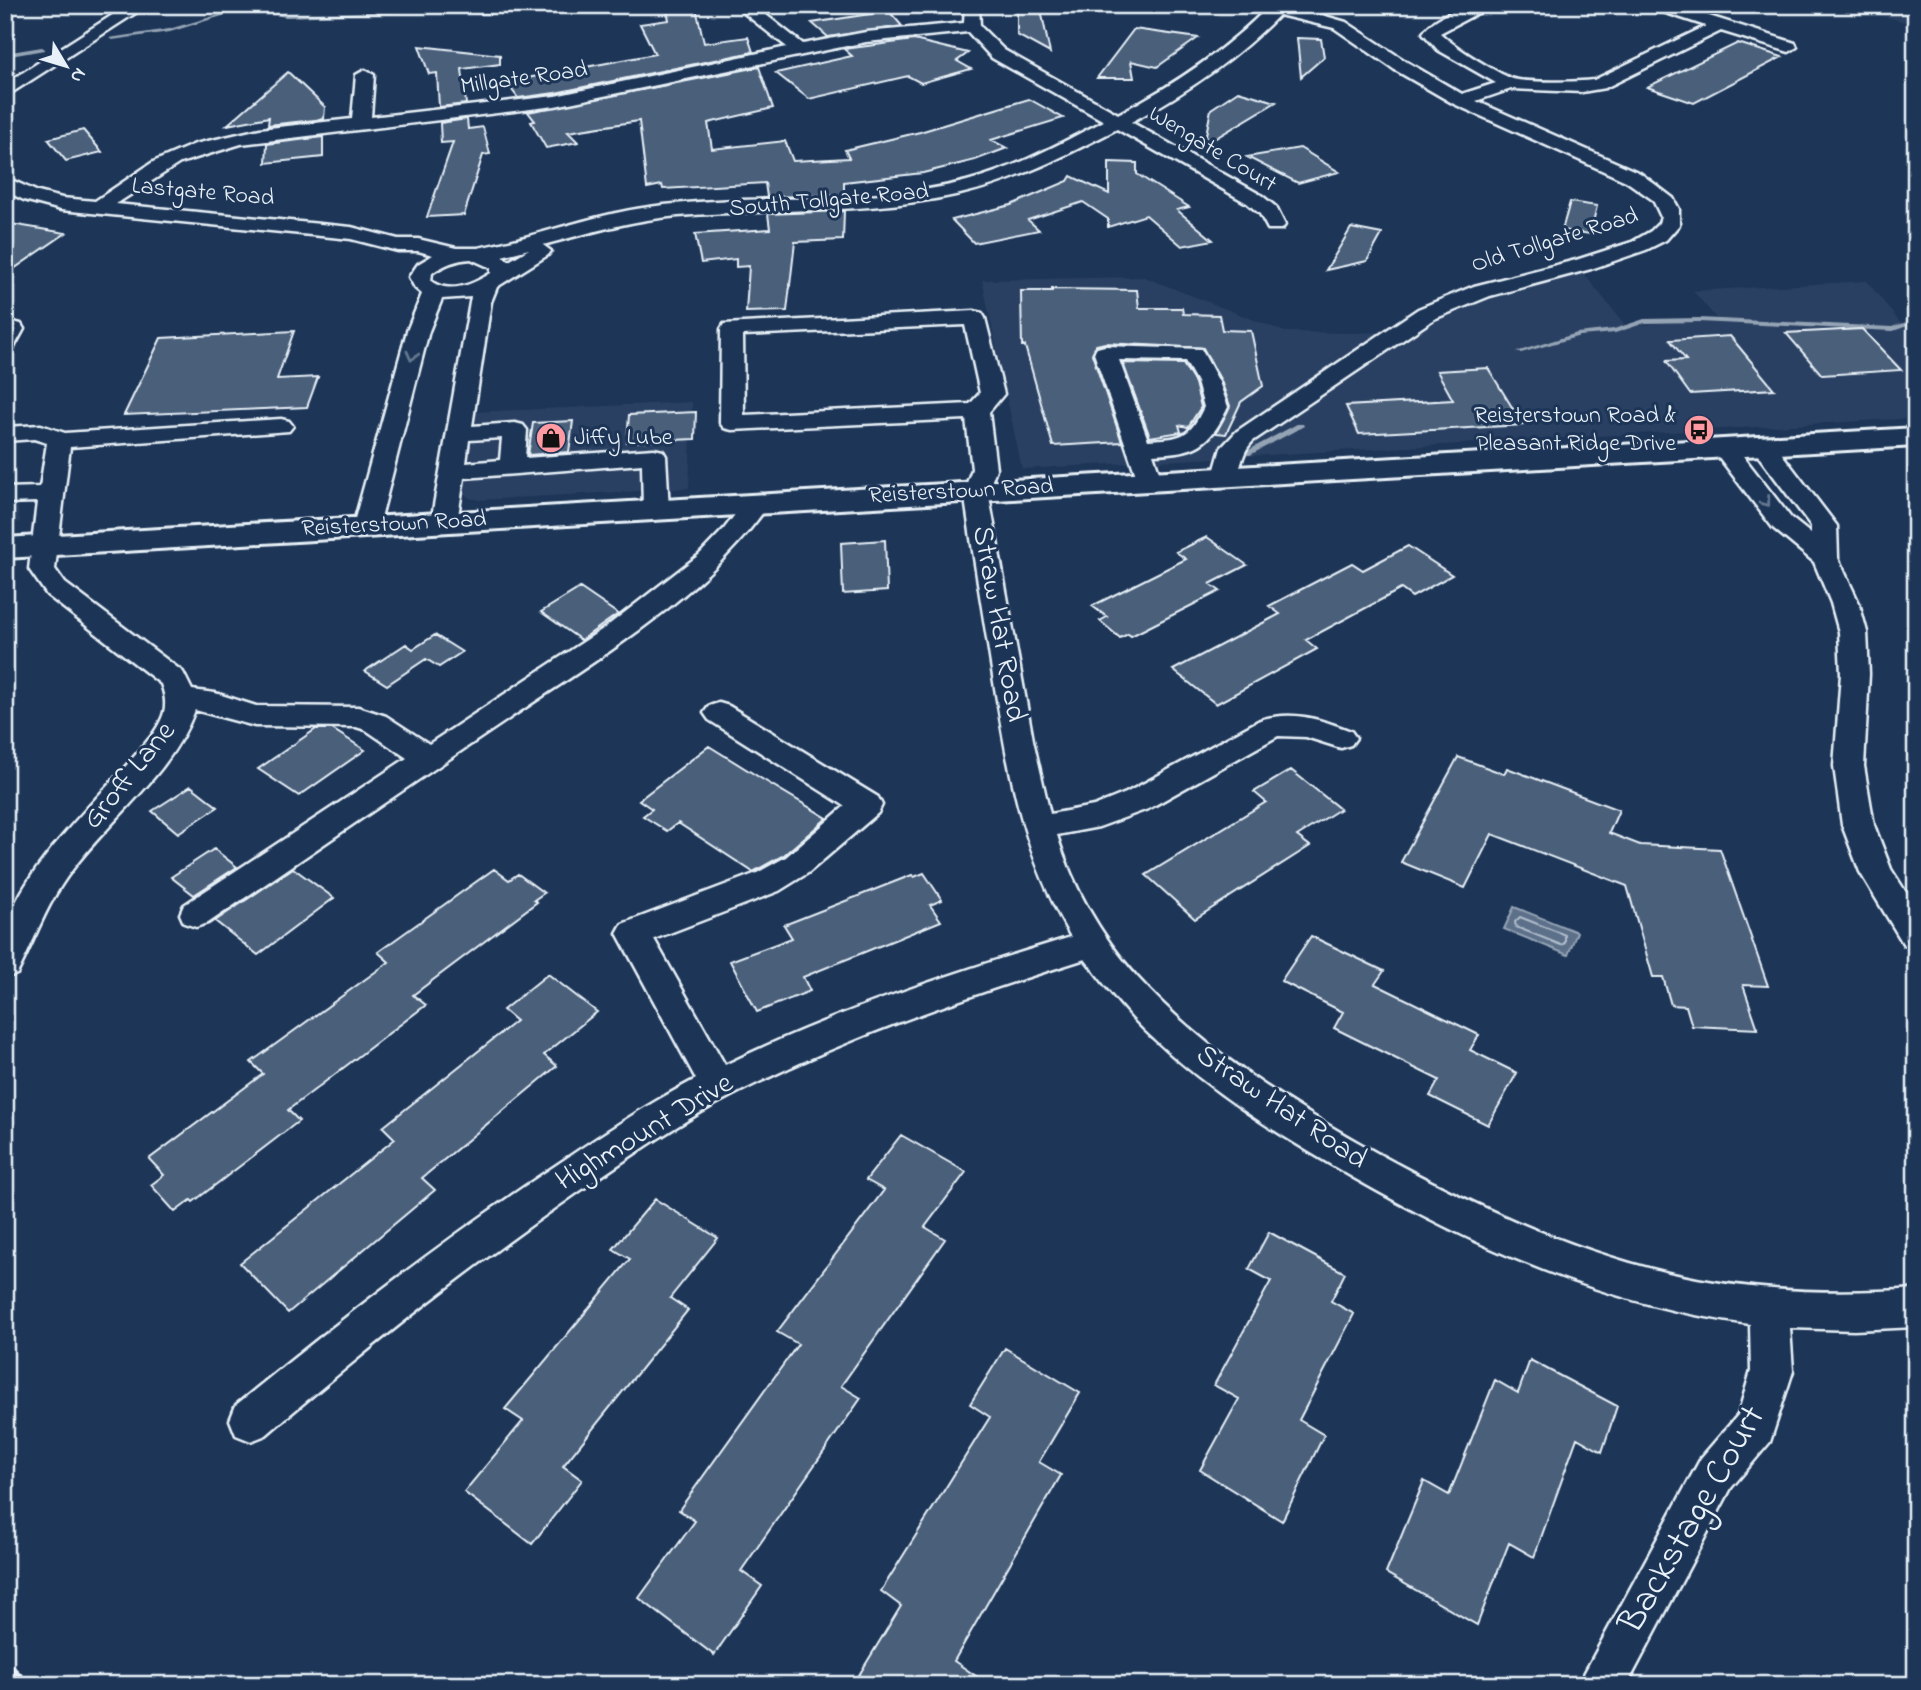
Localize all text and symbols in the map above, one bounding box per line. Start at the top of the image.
north arrow [32,32,102,102]
street label: Millgate Road [458,53,590,105]
text: N [63,62,92,88]
street label: Wengate Court [1141,98,1283,202]
street label: Lastgate Road [130,169,276,217]
street label: South Tollgate Road [728,175,931,227]
street label: Old Tollgate Road [1467,199,1643,283]
one-way arrow [406,350,420,362]
place label: Reisterstown Road & Pleasant Ridge Drive [1474,399,1676,462]
bus stop icon: Reisterstown Road & Pleasant Ridge Drive [1682,413,1716,447]
shop icon: Jiffy Lube [534,421,568,455]
place label: Jiffy Lube [574,421,673,457]
street label: Reisterstown Road [868,470,1055,514]
one-way arrow [1757,495,1770,507]
street label: Reisterstown Road [301,503,488,547]
street label: Straw Hat Road [959,522,1037,726]
street label: Groff Lane [73,712,188,840]
street label: Straw Hat Road [1186,1034,1376,1182]
street label: Highmount Drive [548,1062,743,1203]
street label: Backstage Court [1605,1396,1780,1645]

